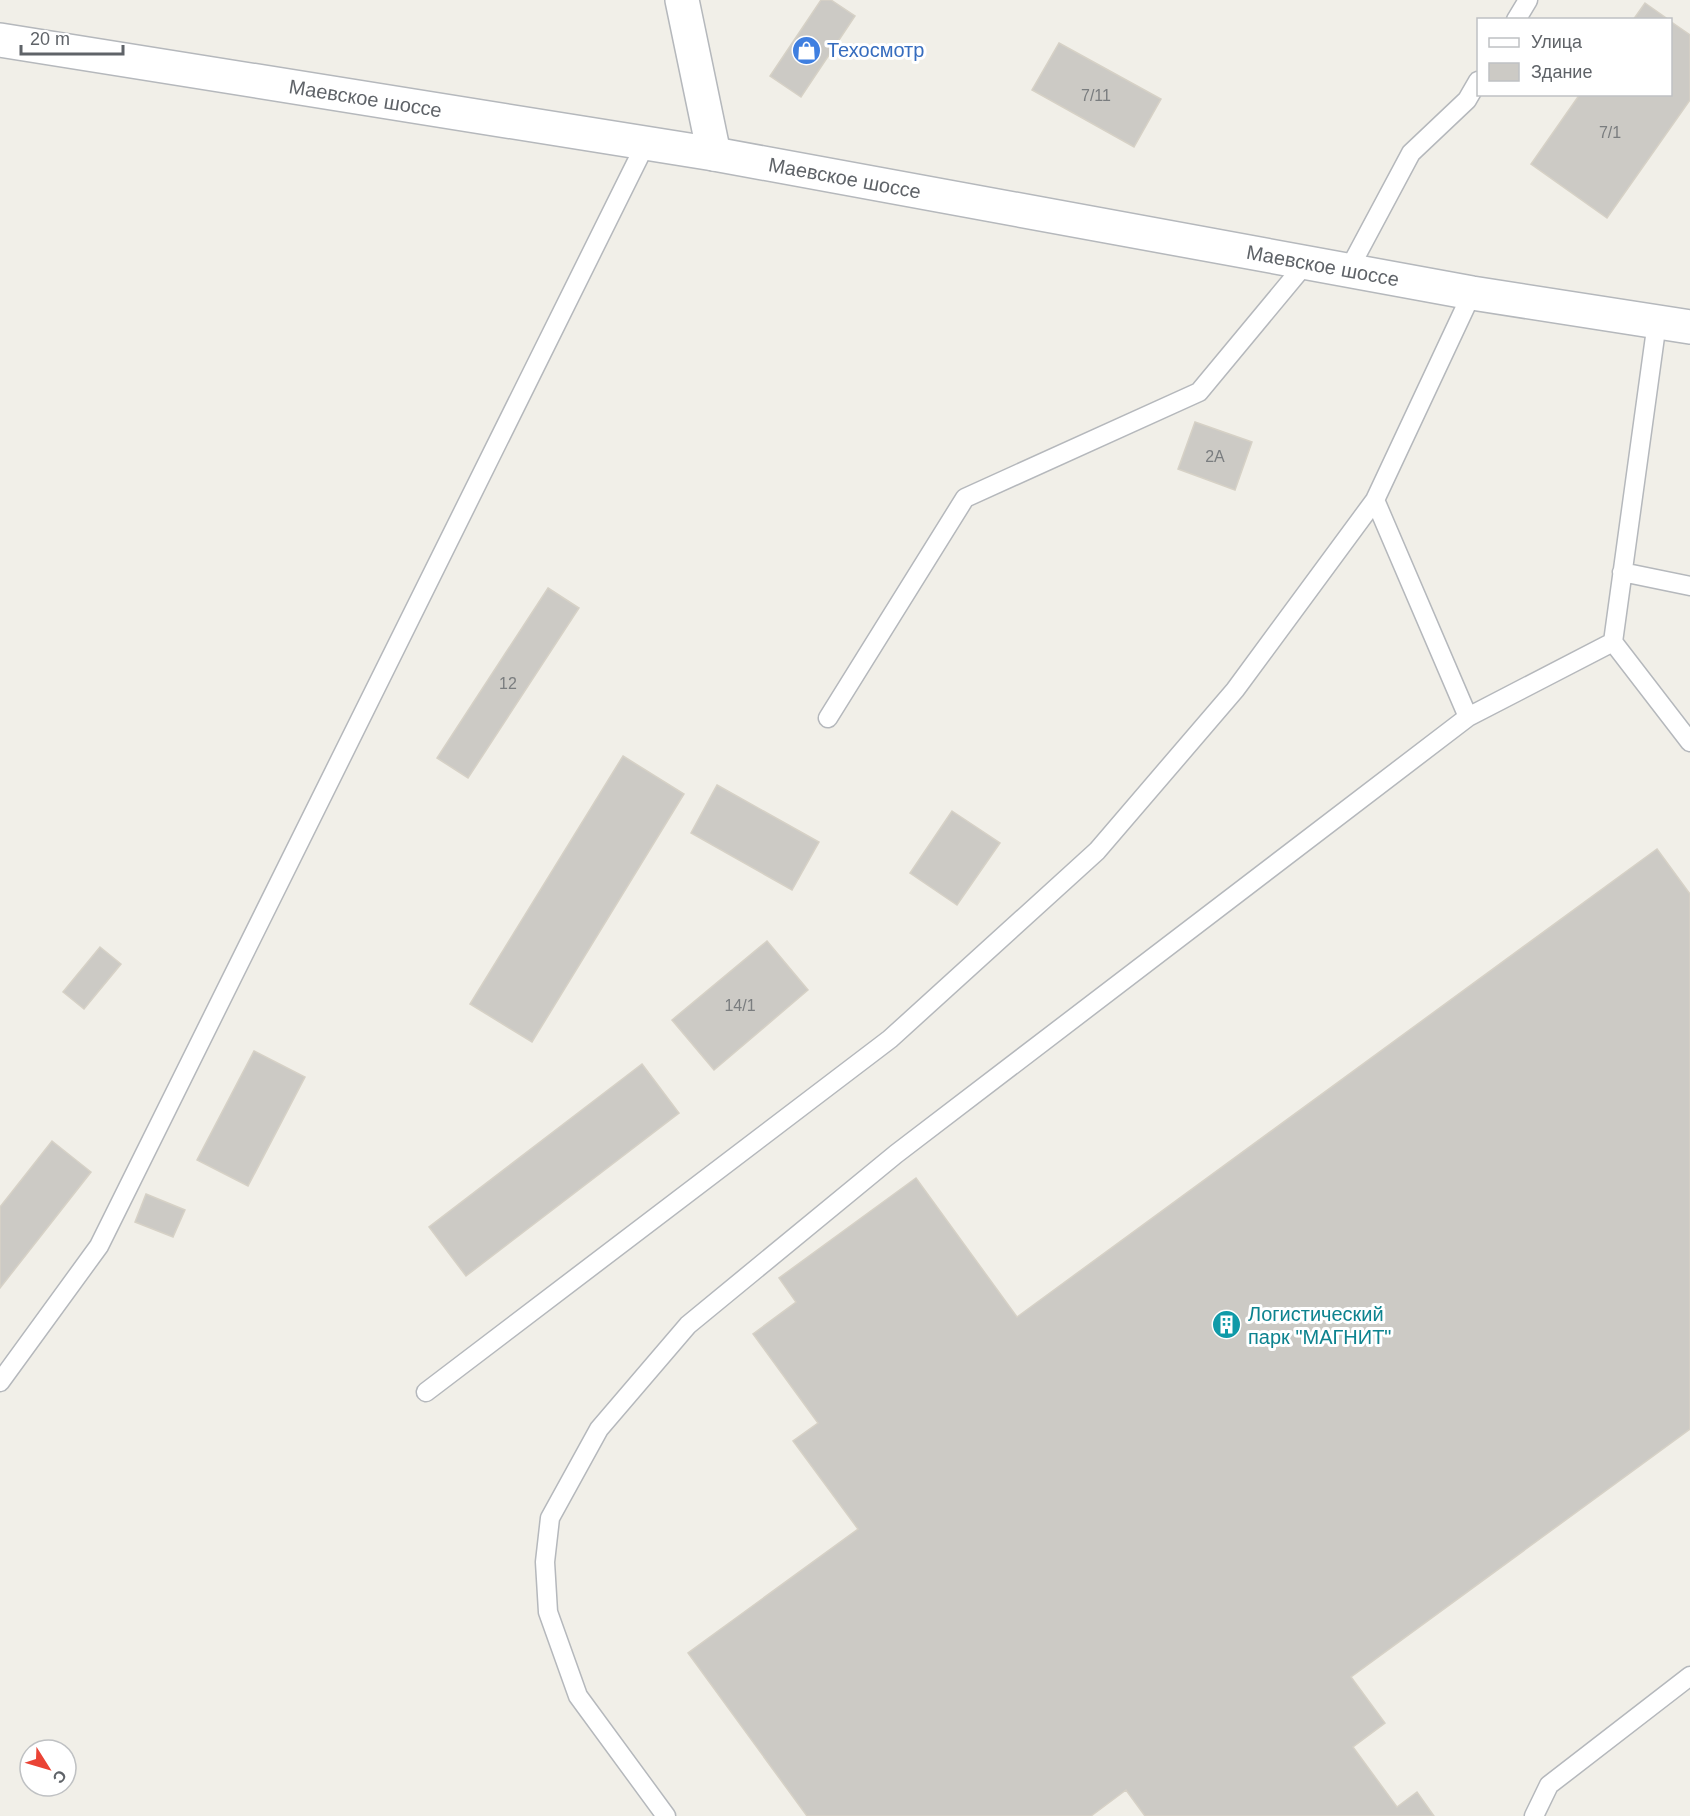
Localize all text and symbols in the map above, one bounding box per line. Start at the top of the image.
scale bar [21,18,123,56]
legend [1477,18,1672,96]
text: 20 m [30,29,70,49]
text: Улица [1531,32,1583,52]
shop icon: Техосмотр [790,34,822,66]
place label: Техосмотр [827,39,924,61]
text: Здание [1531,62,1592,82]
street label: Маевское шоссе [287,75,443,121]
house number: 7/11 [1081,87,1111,104]
house number: 7/1 [1599,124,1621,141]
street label: Маевское шоссе [767,153,923,203]
street label: Маевское шоссе [1245,241,1401,290]
house number: 2А [1205,448,1225,465]
house number: 12 [499,675,517,692]
house number: 14/1 [724,997,756,1014]
place label: Логистический парк "МАГНИТ" [1248,1303,1391,1348]
building icon: Логистический парк "МАГНИТ" [1211,1309,1243,1341]
north arrow [18,1738,78,1798]
text: С [49,1767,70,1787]

